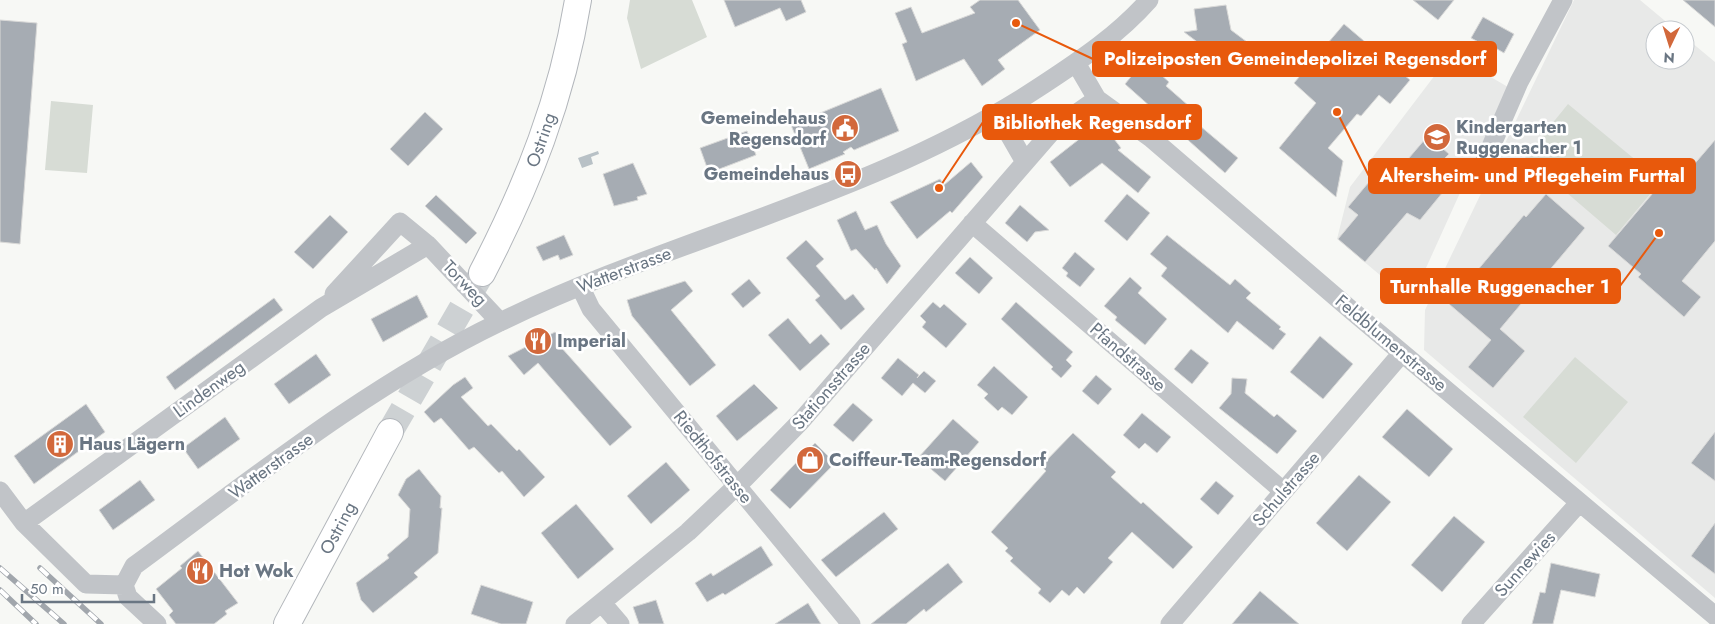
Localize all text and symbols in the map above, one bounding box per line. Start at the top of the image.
north arrow [1645,20,1695,70]
callout: Polizeiposten Gemeindepolizei Regensdorf [1093,42,1496,76]
text: Polizeiposten Gemeindepolizei Regensdorf [1104,45,1488,72]
text: N [1663,48,1675,68]
place label: Gemeindehaus Regensdorf [701,105,827,152]
callout: Bibliothek Regensdorf [983,105,1201,139]
street label: Ostring [520,109,562,171]
text: Bibliothek Regensdorf [993,109,1193,136]
public building icon: Gemeindehaus Regensdorf [830,113,860,143]
place label: Kindergarten Ruggenacher 1 [1456,114,1582,161]
school or university icon: Kindergarten Ruggenacher 1 [1422,122,1452,152]
bus stop icon: Gemeindehaus [833,159,863,189]
callout: Altersheim- und Pflegeheim Furttal [1369,159,1695,193]
place label: Gemeindehaus [704,161,829,187]
text: Altersheim- und Pflegeheim Furttal [1378,162,1685,189]
street label: Watterstrasse [573,240,675,300]
street label: Torweg [437,254,493,312]
callout: Turnhalle Ruggenacher 1 [1381,269,1620,303]
text: Turnhalle Ruggenacher 1 [1390,273,1610,300]
street label: Feldblumenstrasse [1329,288,1453,398]
street label: Pfandstrasse [1084,316,1172,398]
restaurant icon: Imperial [523,326,553,356]
place label: Imperial [557,328,626,354]
street label: Stationsstrasse [786,337,876,435]
street label: Lindenweg [168,354,250,424]
street label: Riedthofstrasse [667,405,759,509]
street label: Watterstrasse [223,426,319,506]
building icon: Haus Lägern [45,429,75,459]
place label: Haus Lägern [79,431,185,457]
shop icon: Coiffeur-Team-Regensdorf [795,445,825,475]
street label: Schulstrasse [1246,446,1326,532]
place label: Coiffeur-Team-Regensdorf [829,447,1047,473]
street label: Ostring [313,497,363,559]
street label: Sunnewies [1488,525,1562,603]
restaurant icon: Hot Wok [185,556,215,586]
place label: Hot Wok [219,558,294,584]
scale bar [22,572,155,604]
text: 50 m [30,578,64,600]

